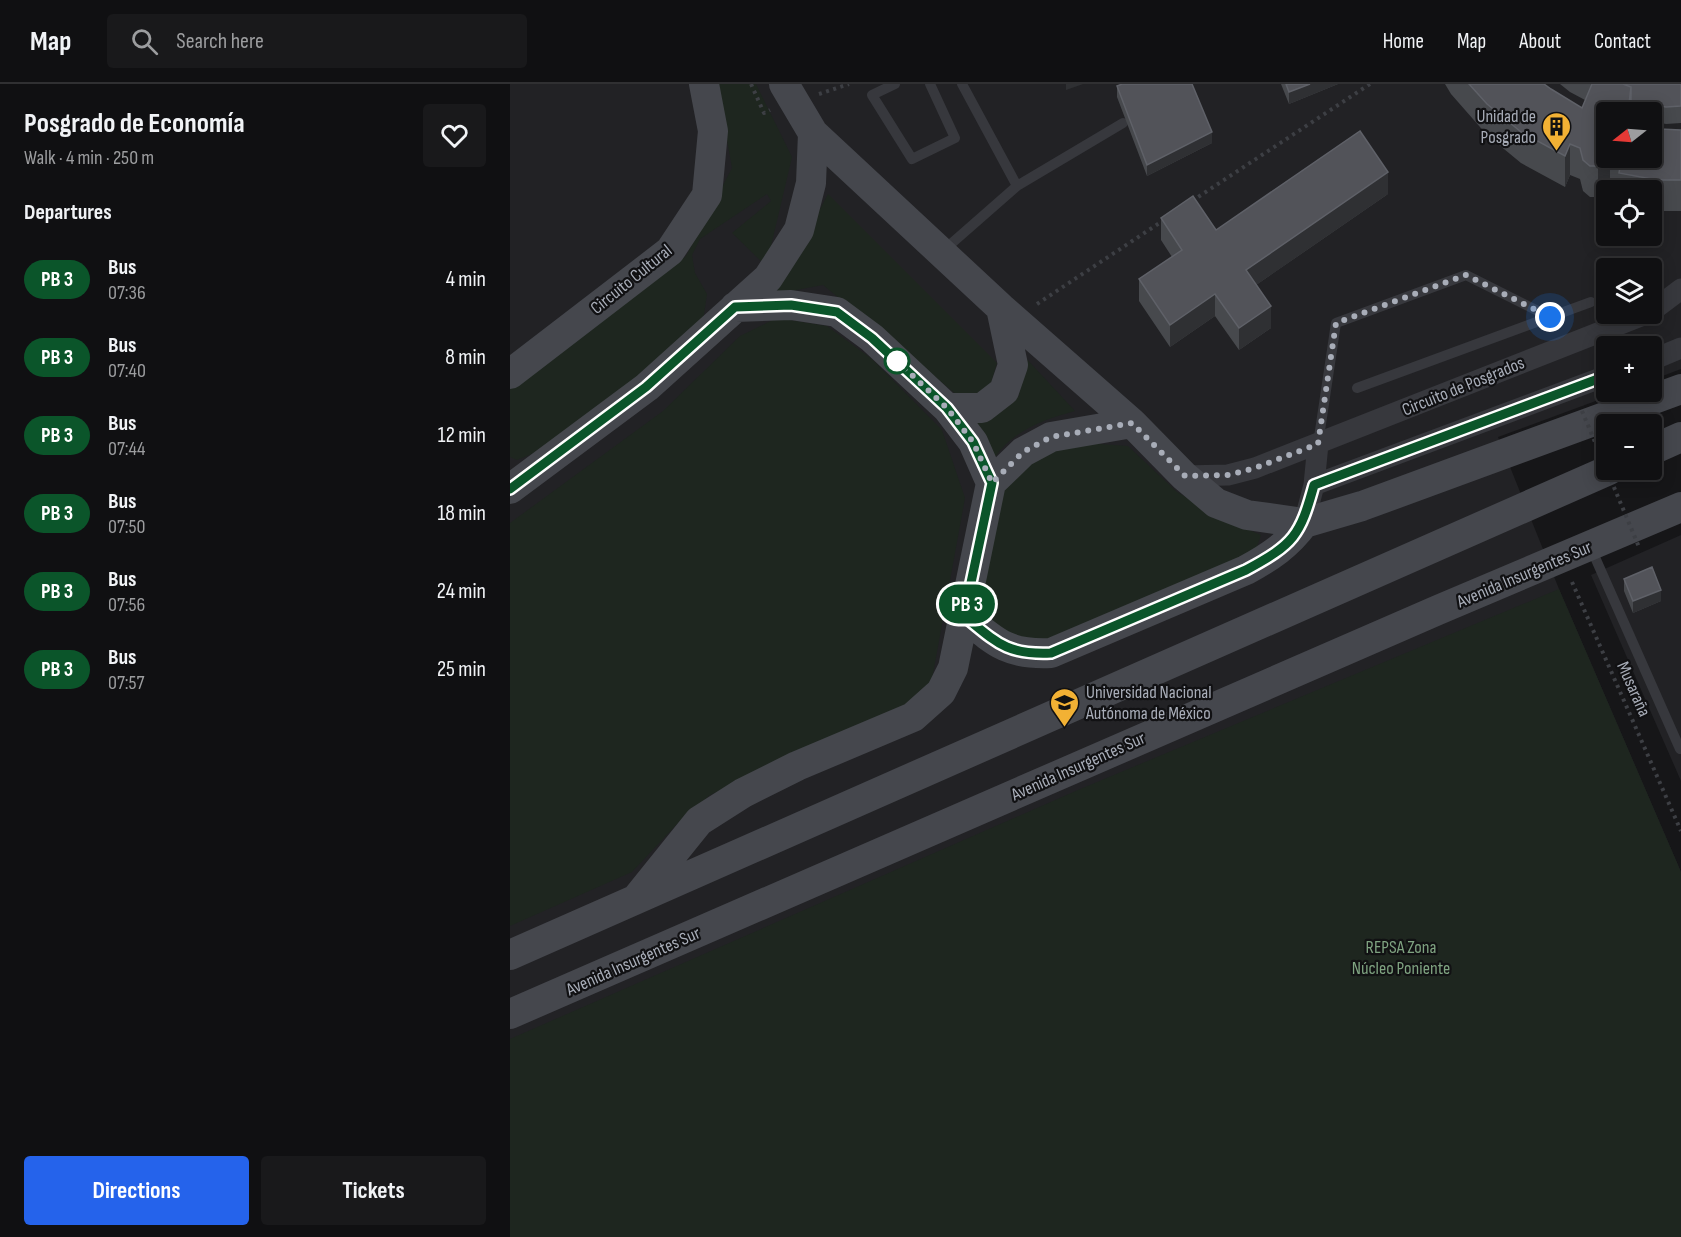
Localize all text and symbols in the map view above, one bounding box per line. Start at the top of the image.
search box [107,14,527,68]
text: Map [30,25,71,58]
icon: search [128,25,161,58]
text: Search here [176,28,264,55]
text: Home [1383,29,1424,54]
text: Map [1457,29,1486,54]
text: About [1519,29,1561,54]
text: Contact [1594,29,1651,54]
north arrow [1596,102,1662,168]
map controls [1596,102,1662,480]
button: heart [423,104,486,167]
place label: Unidad de Posgrado [1476,106,1536,148]
text: Posgrado de Economía [24,107,245,140]
building icon: Unidad de Posgrado [1541,110,1573,152]
text: Walk · 4 min · 250 m [24,146,154,170]
button: locate [1596,180,1662,246]
text: Departures [24,199,112,226]
street label: Circuito Cultural [586,240,676,319]
text: Bus [108,254,137,281]
button: layers [1596,258,1662,324]
text: 4 min [446,266,486,293]
text: PB 3 [41,267,73,292]
text: 07:36 [108,281,146,305]
your location [1535,302,1565,332]
text: Bus [108,332,137,359]
button: + [1596,336,1662,402]
text: 8 min [445,344,486,371]
text: PB 3 [41,345,73,370]
unlabelled marker [884,348,910,374]
street label: Circuito de Posgrados [1399,352,1527,421]
text: 07:40 [108,359,146,383]
text: Bus [108,410,137,437]
button: − [1596,414,1662,480]
text: 12 min [438,422,486,449]
text: PB 3 [41,423,73,448]
text: 07:44 [108,437,145,461]
text: Bus [108,488,137,515]
text: 18 min [438,500,486,527]
text: PB 3 [41,501,73,526]
text: 07:50 [108,515,145,539]
street label: Avenida Insurgentes Sur [1453,537,1595,613]
text: Bus [108,566,137,593]
text: 24 min [437,578,486,605]
text: PB 3 [41,579,73,604]
line badge: PB 3 [925,584,1009,624]
text: PB 3 [951,592,983,617]
text: 07:56 [108,593,145,617]
text: Bus [108,644,137,671]
text: 25 min [437,656,486,683]
text: PB 3 [41,657,73,682]
street label: Musaraña [1612,658,1655,720]
text: 07:57 [108,671,144,695]
place label: Universidad Nacional Autónoma de México [1085,682,1212,724]
school or university icon: Universidad Nacional Autónoma de México [1049,686,1081,728]
street label: Avenida Insurgentes Sur [1007,728,1148,806]
street label: Avenida Insurgentes Sur [562,923,703,1001]
park label: REPSA Zona Núcleo Poniente [1352,937,1450,979]
button: Directions [24,1156,249,1225]
button: Tickets [261,1156,486,1225]

